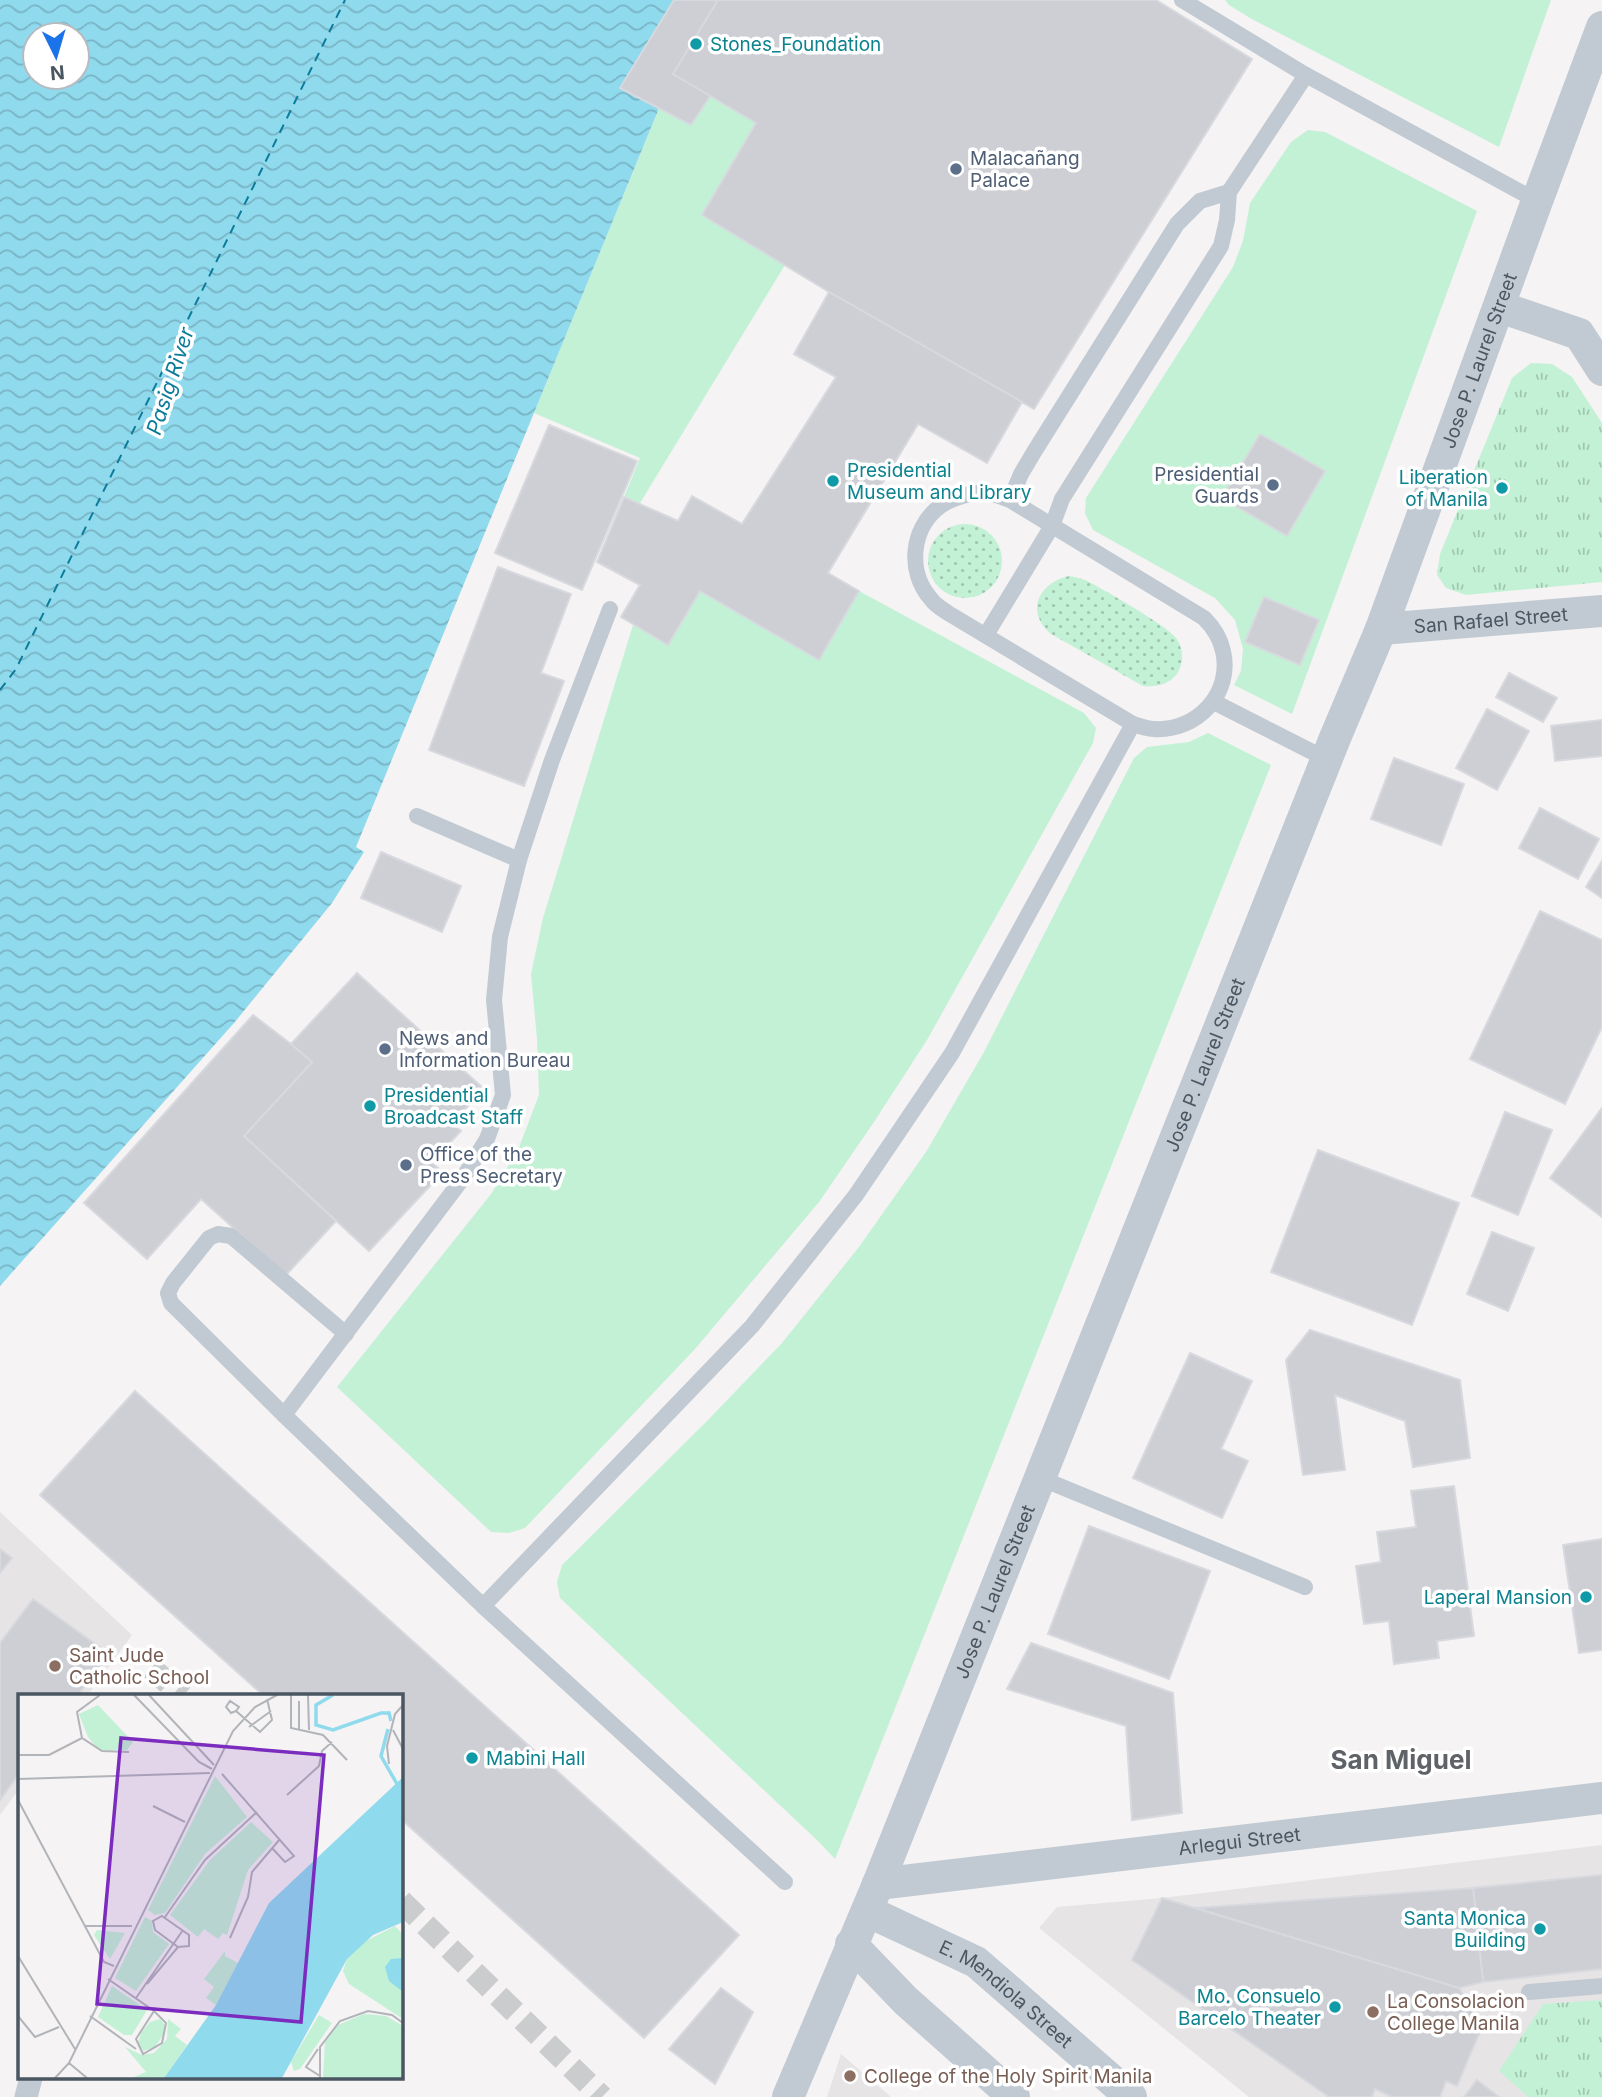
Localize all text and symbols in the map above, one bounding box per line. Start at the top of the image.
north arrow [21,21,91,91]
place label: Stones_Foundation [710,33,881,56]
marker: Stones_Foundation [688,36,704,52]
text: N [49,60,66,85]
place label: Malacañang Palace [970,147,1080,192]
marker: Malacañang Palace [948,161,964,177]
street label: Jose P. Laurel Street [1436,270,1521,452]
water label: Pasig River [141,323,199,438]
place label: Presidential Museum and Library [847,459,1032,504]
place label: Presidential Guards [1154,463,1259,508]
place label: Liberation of Manila [1399,466,1488,511]
marker: Presidential Museum and Library [825,473,841,489]
marker: Presidential Guards [1265,477,1281,493]
marker: Liberation of Manila [1494,480,1510,496]
street label: San Rafael Street [1413,602,1568,638]
street label: Jose P. Laurel Street [1160,975,1250,1155]
place label: News and Information Bureau [399,1027,570,1072]
marker: News and Information Bureau [377,1041,393,1057]
place label: Presidential Broadcast Staff [384,1084,523,1129]
marker: Presidential Broadcast Staff [362,1098,378,1114]
place label: Office of the Press Secretary [420,1143,563,1188]
marker: Office of the Press Secretary [398,1157,414,1173]
street label: Jose P. Laurel Street [950,1501,1040,1682]
place label: Laperal Mansion [1424,1586,1572,1609]
marker: Laperal Mansion [1578,1589,1594,1605]
place label: Saint Jude Catholic School [69,1644,209,1689]
marker: Saint Jude Catholic School [47,1658,63,1674]
inset map [18,1694,402,2080]
district label: San Miguel [1331,1744,1471,1775]
place label: Mabini Hall [486,1747,585,1770]
marker: Mabini Hall [464,1750,480,1766]
street label: Arlegui Street [1177,1822,1302,1860]
place label: Santa Monica Building [1404,1907,1526,1952]
marker: Santa Monica Building [1532,1921,1548,1937]
street label: E. Mendiola Street [936,1935,1077,2052]
place label: Mo. Consuelo Barcelo Theater [1178,1985,1321,2030]
place label: La Consolacion College Manila [1387,1990,1525,2035]
marker: Mo. Consuelo Barcelo Theater [1327,1999,1343,2015]
marker: La Consolacion College Manila [1365,2004,1381,2020]
place label: College of the Holy Spirit Manila [864,2065,1152,2088]
marker: College of the Holy Spirit Manila [842,2068,858,2084]

